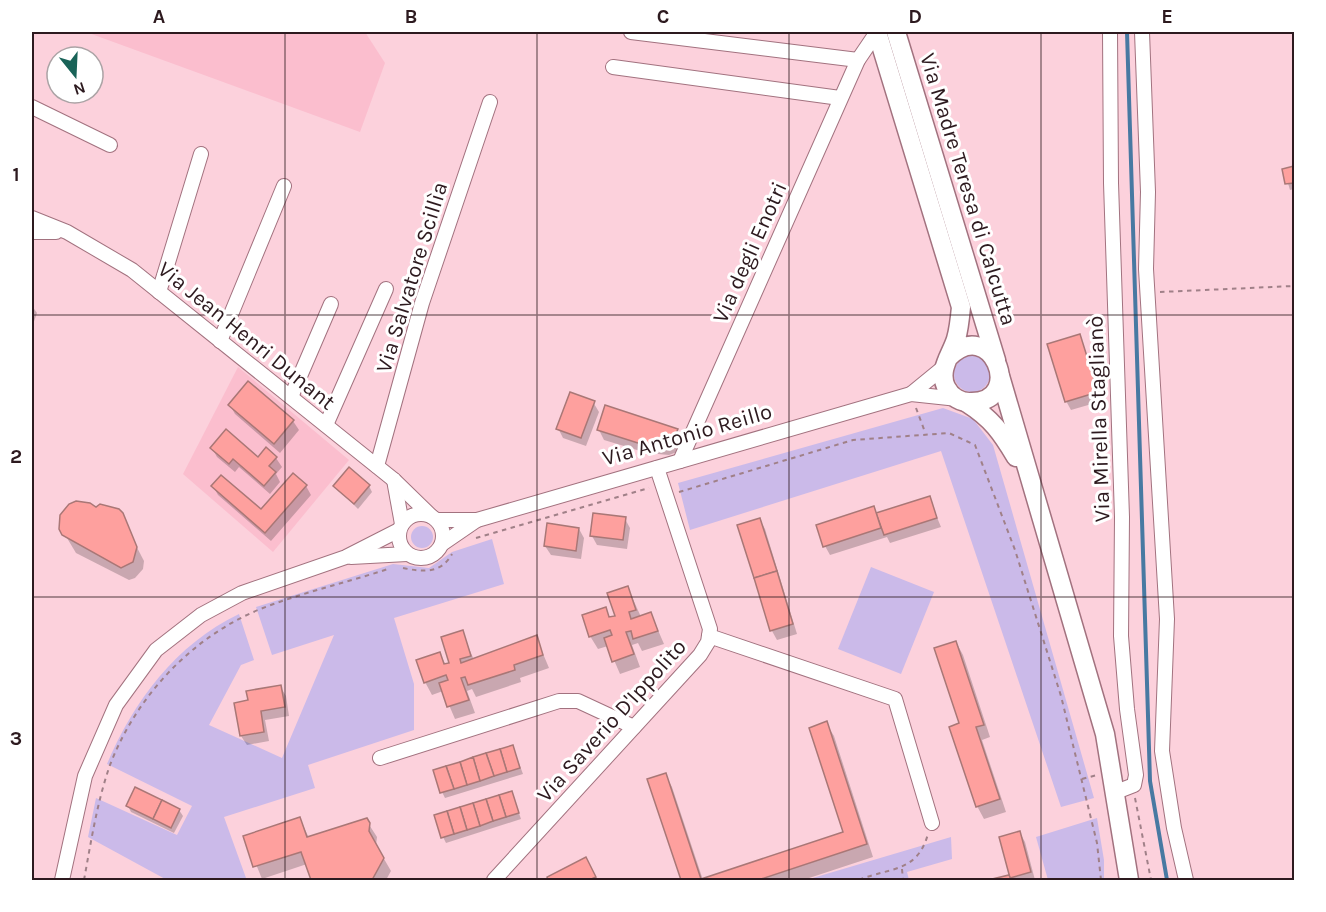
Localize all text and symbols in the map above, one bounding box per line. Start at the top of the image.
text: A [153,5,166,28]
text: B [405,5,417,28]
text: C [657,5,669,28]
text: D [908,5,922,28]
text: E [1161,5,1173,28]
north arrow [45,45,105,105]
street label: Via Madre Teresa di Calcutta [914,50,1022,329]
text: N [71,78,88,100]
text: 1 [12,163,20,186]
street label: Via degli Enotri [707,178,793,327]
street label: Via Salvatore Scillìa [371,179,453,376]
street label: Via Jean Henri Dunant [152,256,340,415]
street label: Via Mirella Staglianò [1082,315,1116,523]
street label: Via Antonio Reillo [599,398,775,472]
text: 2 [10,445,22,468]
street label: Via Saverio D'Ippolito [532,634,692,807]
text: 3 [10,727,22,750]

